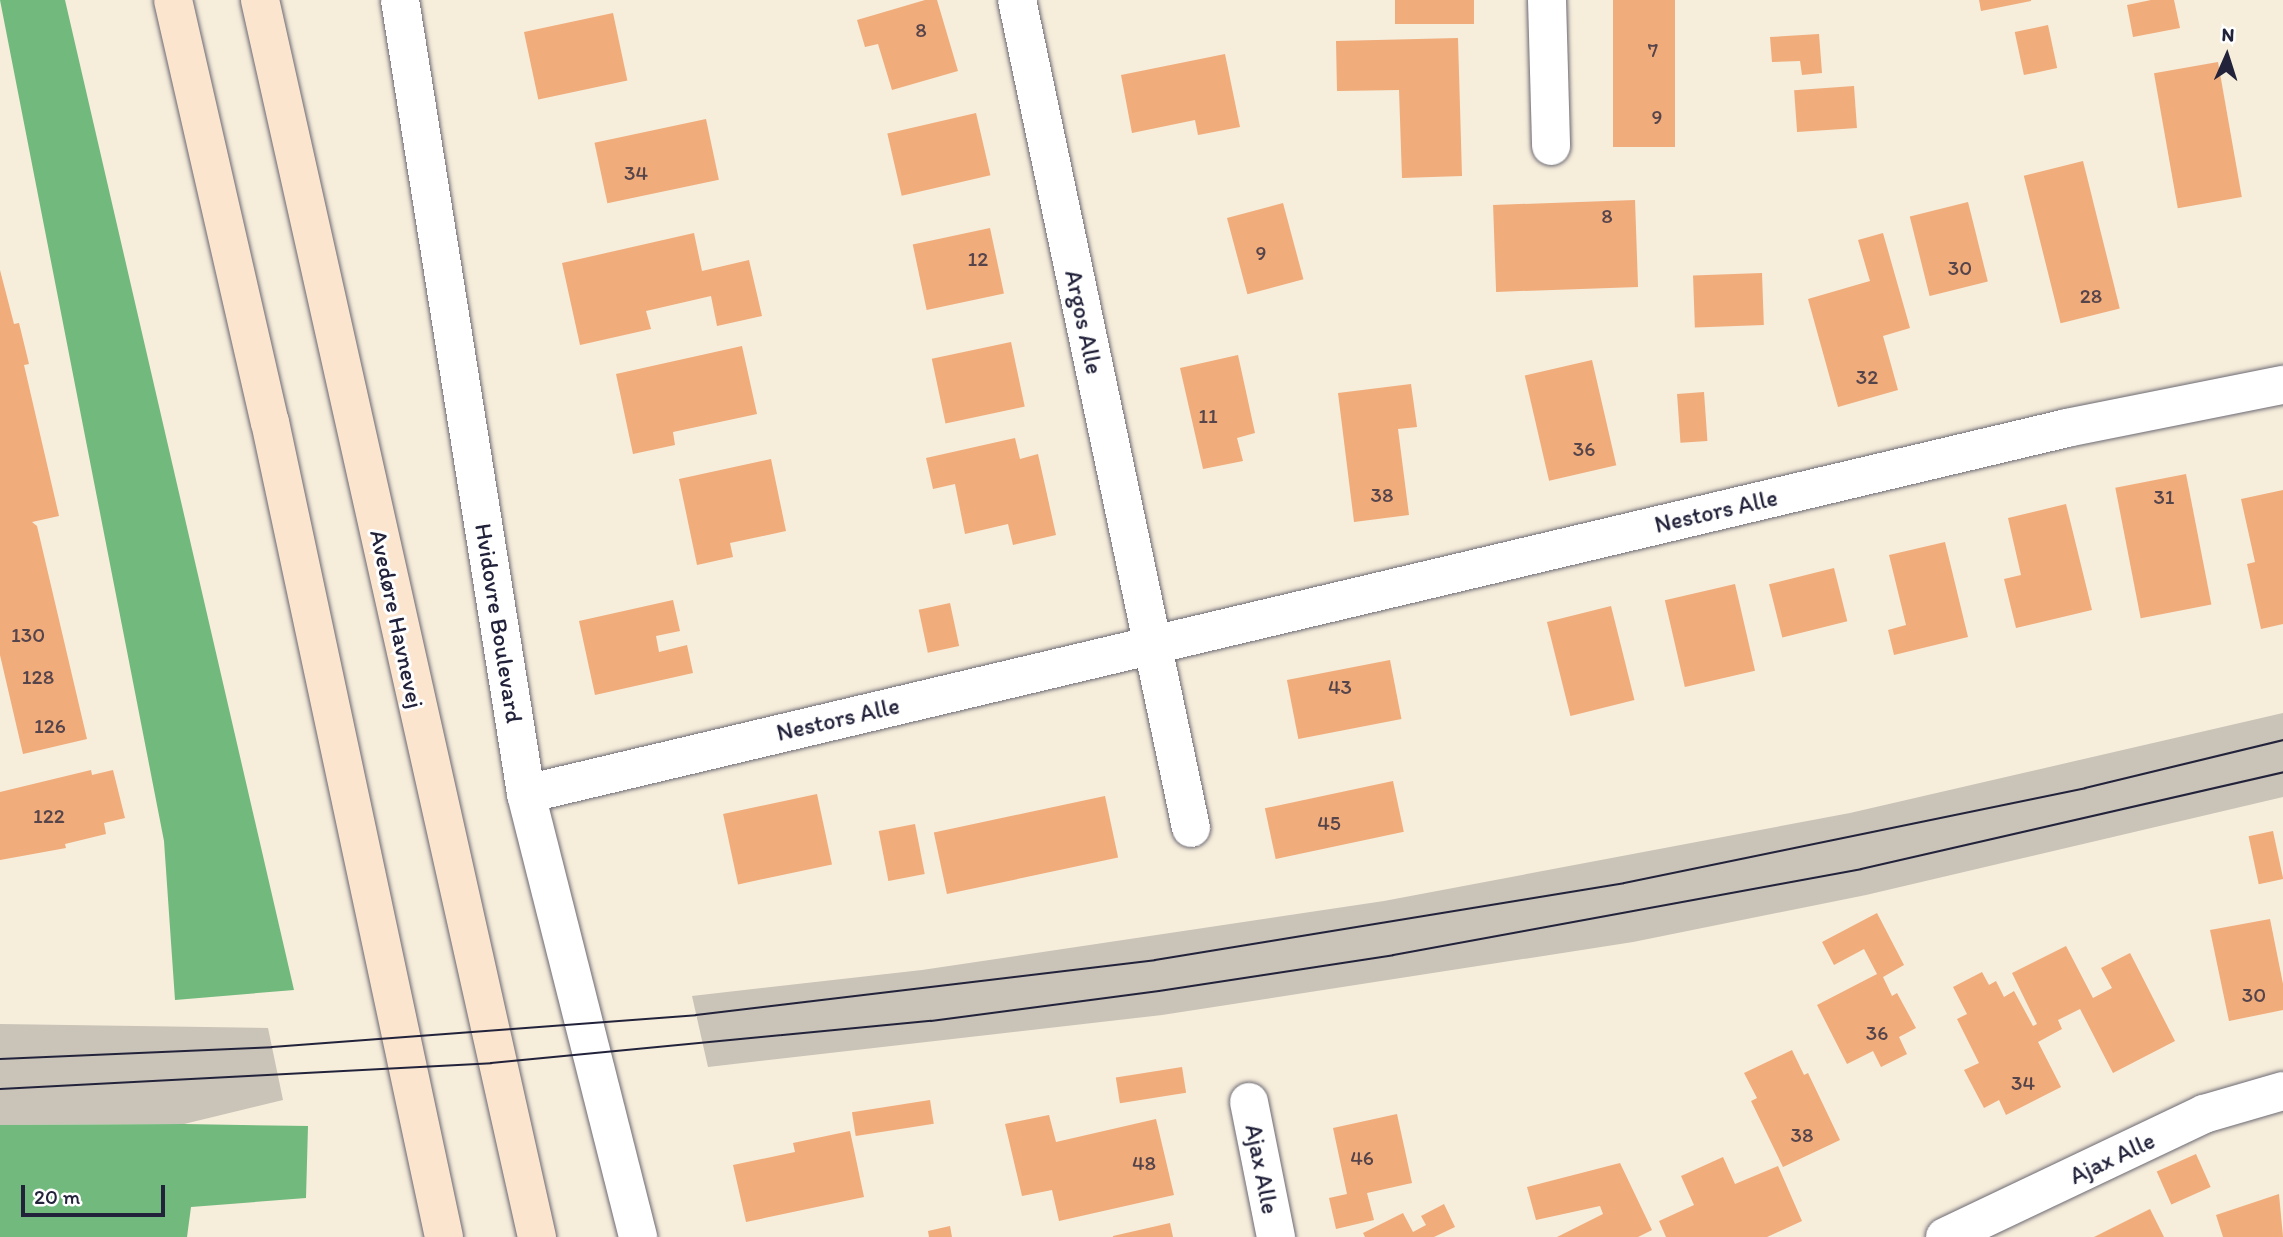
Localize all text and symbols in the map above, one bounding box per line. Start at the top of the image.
house number: 8 [915,17,927,43]
north arrow [2192,21,2262,91]
text: N [2221,23,2235,46]
house number: 7 [1648,37,1658,63]
house number: 9 [1652,104,1662,130]
house number: 34 [624,160,648,186]
house number: 8 [1601,203,1613,229]
house number: 9 [1256,240,1266,266]
house number: 12 [968,246,988,272]
house number: 30 [1948,255,1972,281]
street label: Argos Alle [1059,267,1109,377]
house number: 28 [2080,283,2102,309]
house number: 32 [1856,364,1878,390]
house number: 11 [1198,403,1218,429]
house number: 36 [1573,436,1595,462]
house number: 38 [1371,482,1393,508]
street label: Nestors Alle [1652,483,1780,539]
house number: 31 [2153,484,2175,510]
street label: Hvidovre Boulevard [469,521,529,725]
street label: Avedøre Havnevej [364,527,430,711]
house number: 130 [11,622,45,648]
house number: 128 [22,664,54,690]
house number: 43 [1328,674,1352,700]
street label: Nestors Alle [774,691,902,747]
house number: 126 [34,713,66,739]
house number: 122 [33,803,65,829]
house number: 45 [1317,810,1341,836]
house number: 30 [2242,982,2266,1008]
house number: 36 [1866,1020,1888,1046]
house number: 34 [2011,1070,2035,1096]
street label: Ajax Alle [1239,1122,1285,1216]
house number: 38 [1791,1122,1813,1148]
street label: Ajax Alle [2065,1126,2159,1190]
house number: 46 [1350,1145,1374,1171]
house number: 48 [1132,1150,1156,1176]
scale bar [24,1170,168,1214]
text: 20 m [34,1184,80,1209]

